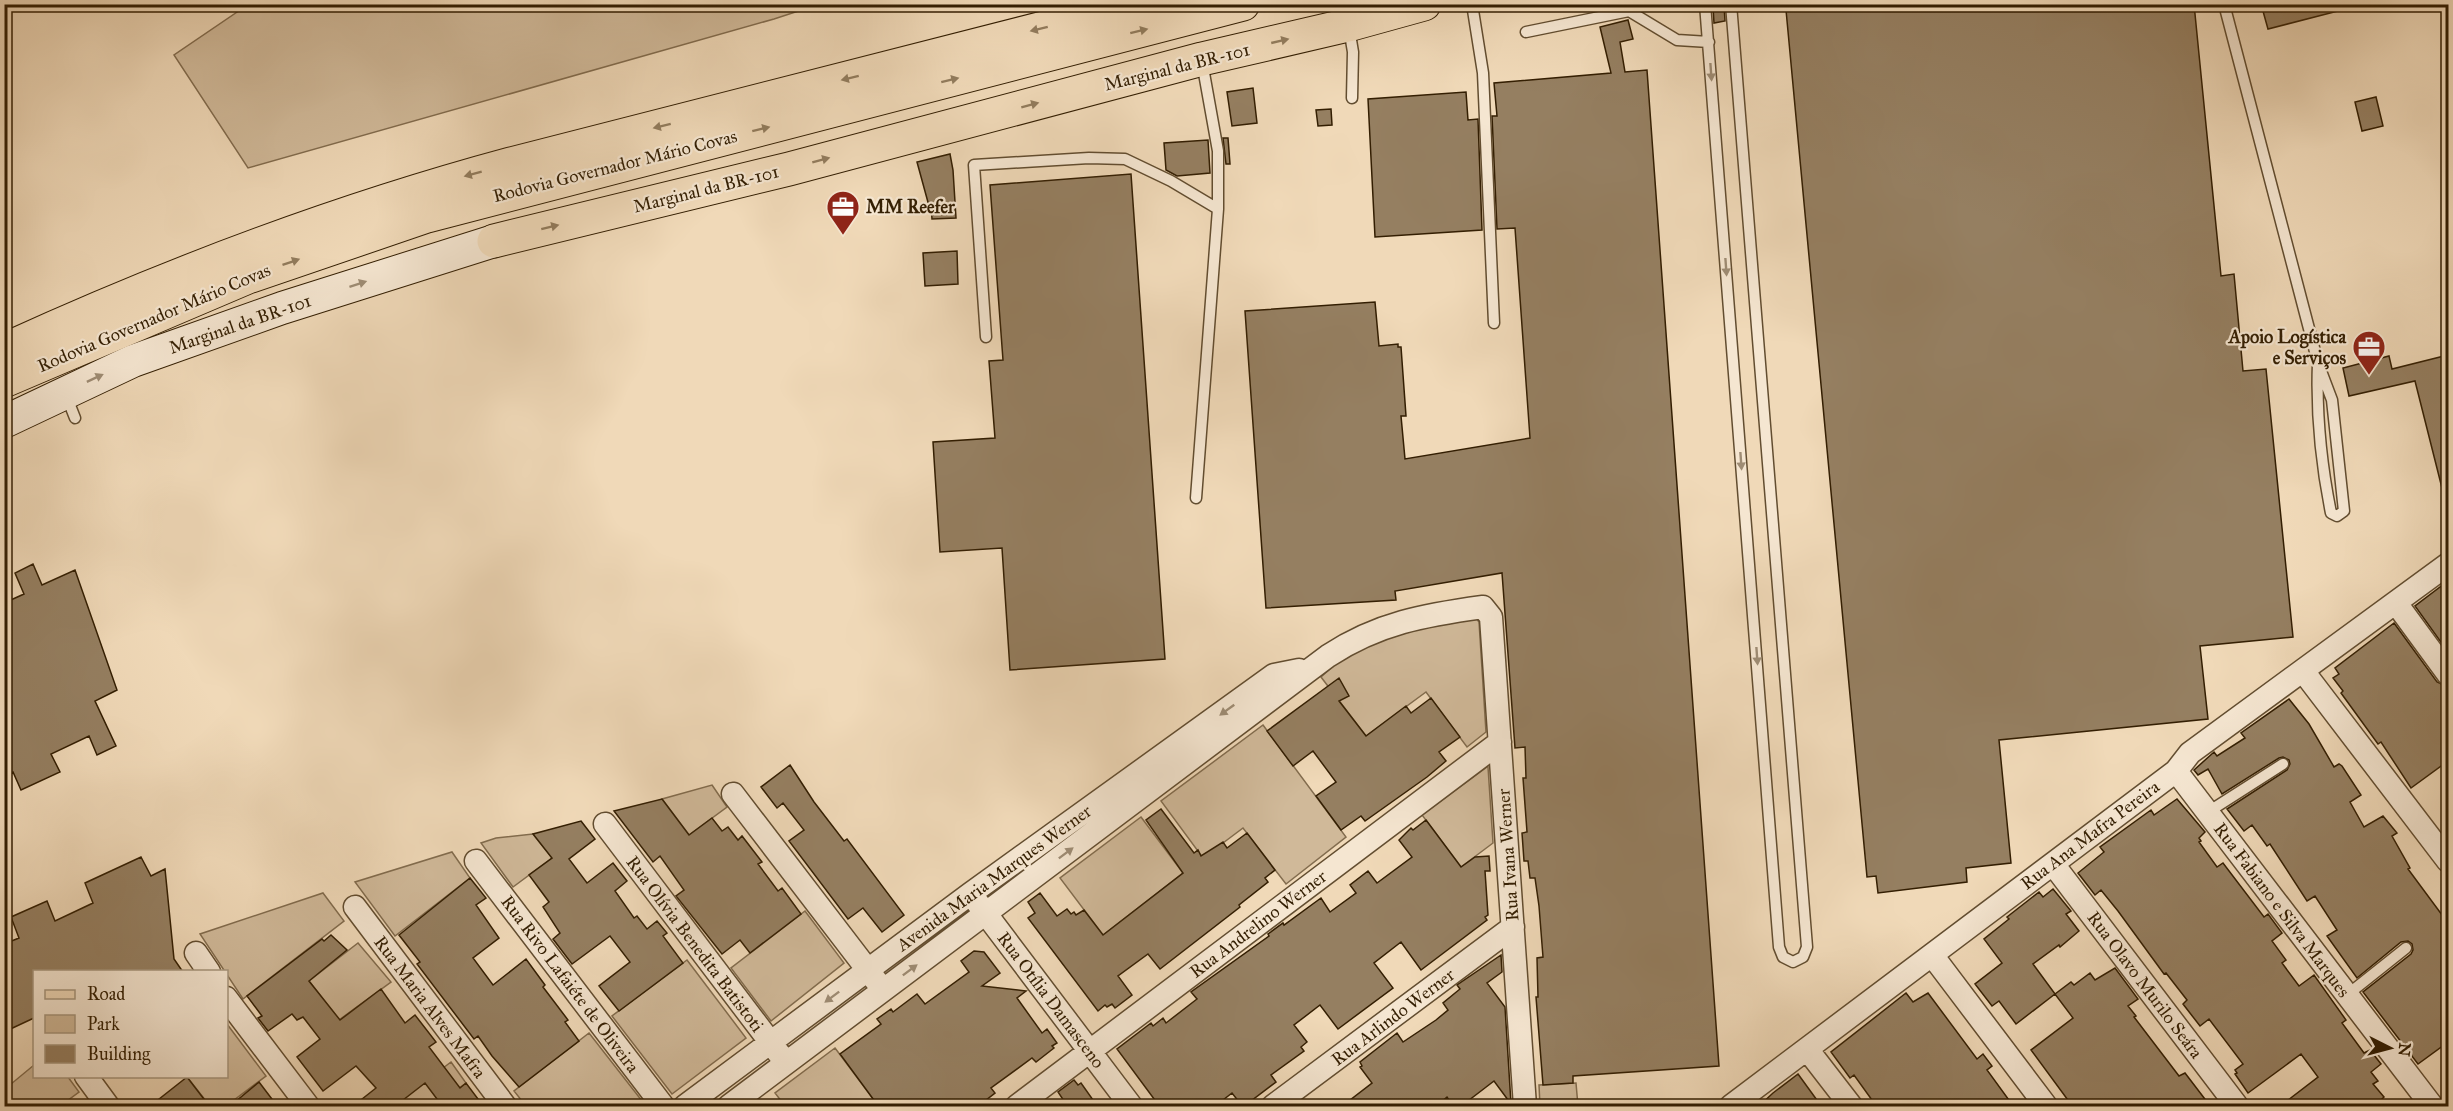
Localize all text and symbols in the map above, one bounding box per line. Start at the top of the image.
one-way arrow [1030,25,1049,35]
one-way arrow [1130,26,1148,36]
one-way arrow [1271,36,1290,45]
street label: Marginal da BR-101 [1102,38,1252,97]
one-way arrow [1706,63,1716,82]
one-way arrow [841,73,860,83]
one-way arrow [941,75,959,84]
one-way arrow [1021,99,1039,109]
one-way arrow [652,121,671,131]
one-way arrow [752,123,770,133]
street label: Rodovia Governador Mário Covas [491,125,739,207]
one-way arrow [812,155,830,165]
street label: Marginal da BR-101 [631,160,781,219]
one-way arrow [464,170,482,180]
office icon: MM Reefer [825,189,861,236]
place label: MM Reefer [866,196,956,218]
one-way arrow [541,222,560,232]
one-way arrow [282,257,300,267]
one-way arrow [1722,257,1731,276]
street label: Rodovia Governador Mário Covas [34,259,274,377]
one-way arrow [349,279,367,288]
street label: Marginal da BR-101 [166,289,314,360]
place label: Apoio Logística e Serviços [2228,326,2346,370]
office icon: Apoio Logística e Serviços [2351,329,2387,376]
one-way arrow [87,374,104,383]
one-way arrow [1737,452,1746,471]
one-way arrow [1752,646,1761,665]
one-way arrow [1219,703,1234,715]
street label: Rua Ana Mafra Pereira [2016,775,2164,894]
street label: Rua Ivana Werner [1492,788,1524,922]
street label: Avenida Maria Marques Werner [892,800,1096,957]
street label: Rua Fabiano e Silva Marques [2208,818,2355,1002]
one-way arrow [1058,847,1073,859]
street label: Rua Olívia Benedita Batistoti [622,852,768,1036]
street label: Rua Andrelino Werner [1185,865,1331,983]
street label: Rua Rivo Lafaiéte de Oliveira [496,891,644,1077]
street label: Rua Olavo Murilo Seára [2082,907,2208,1063]
street label: Rua Otília Damasceno [993,927,1109,1073]
street label: Rua Maria Alves Mafra [369,931,491,1083]
street label: Rua Arlindo Werner [1327,963,1459,1071]
one-way arrow [902,964,918,976]
legend [33,970,228,1078]
text: Road [87,983,125,1005]
one-way arrow [824,991,839,1003]
text: Park [87,1013,120,1035]
north arrow [2360,1018,2420,1078]
text: N [2394,1042,2415,1058]
text: Building [87,1043,151,1066]

